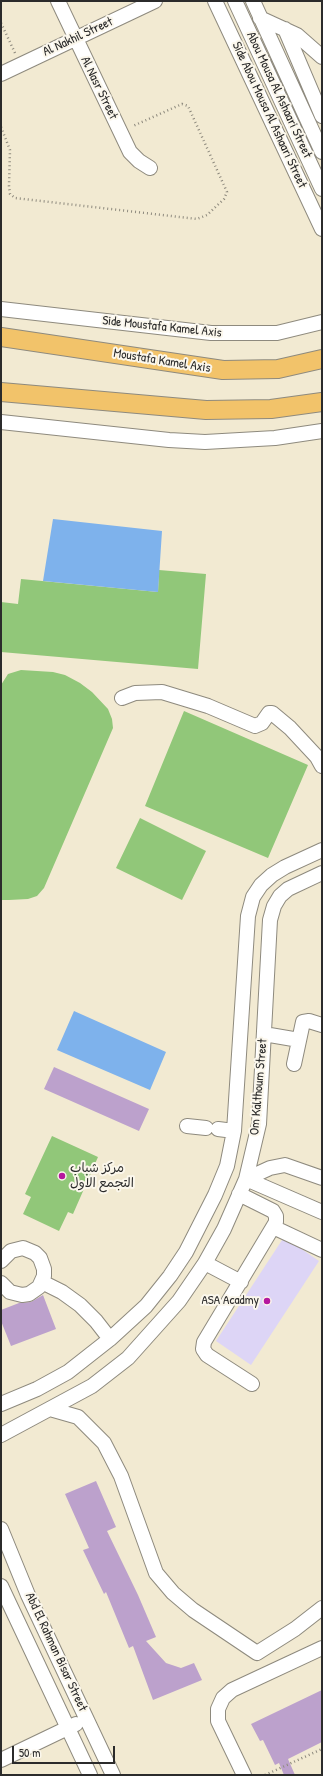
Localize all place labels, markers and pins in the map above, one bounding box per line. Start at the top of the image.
place label: مركز شباب التجمع الاول [70,1161,134,1192]
marker: مركز شباب التجمع الاول [57,1171,67,1181]
place label: ASA Acadmy [201,1293,259,1309]
marker: ASA Acadmy [262,1296,272,1306]

